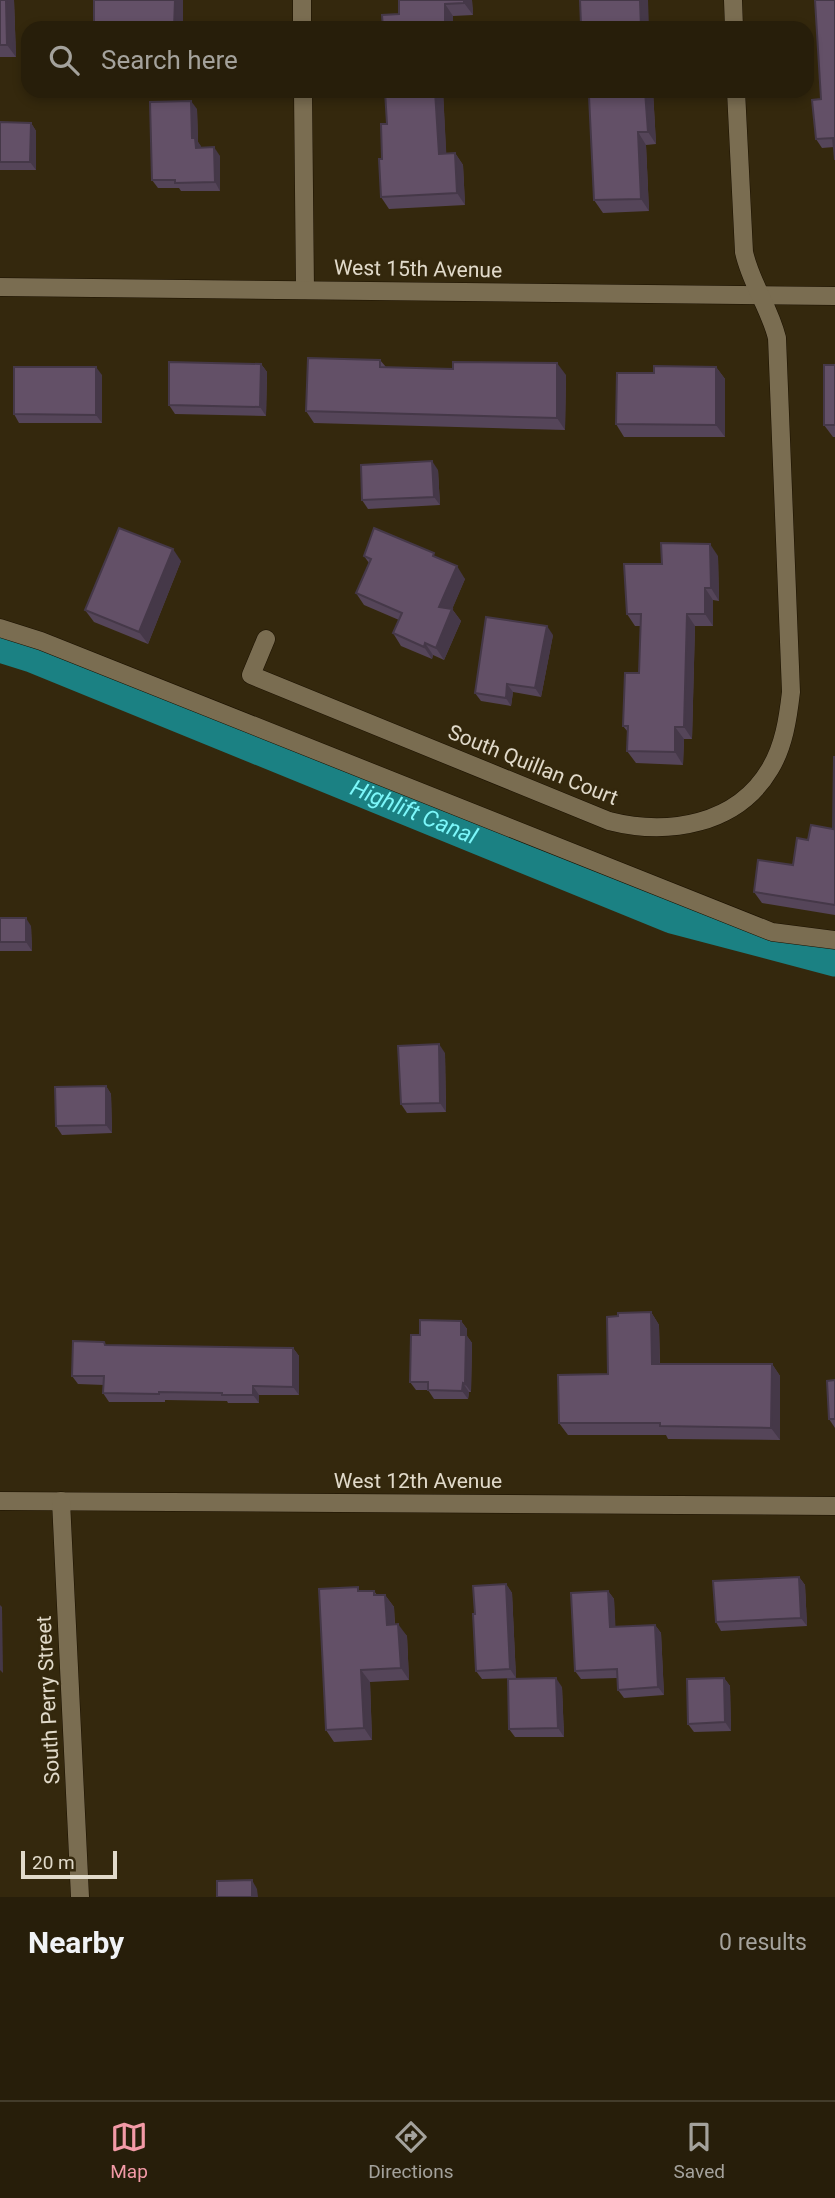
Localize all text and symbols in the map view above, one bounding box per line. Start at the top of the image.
search box [21,21,814,98]
icon: search [45,41,83,79]
text: Search here [101,45,238,75]
street label: West 15th Avenue [334,256,502,282]
street label: South Quillan Court [445,720,622,810]
water label: Highlift Canal [346,774,482,850]
street label: West 12th Avenue [334,1469,502,1493]
street label: South Perry Street [32,1615,64,1785]
scale bar [21,1848,117,1880]
text: 20 m [32,1851,75,1874]
text: Nearby [28,1925,124,1960]
text: 0 results [719,1929,807,1956]
tab: Map [110,2118,148,2183]
tab: Directions [368,2118,453,2183]
tab: Saved [674,2118,725,2183]

